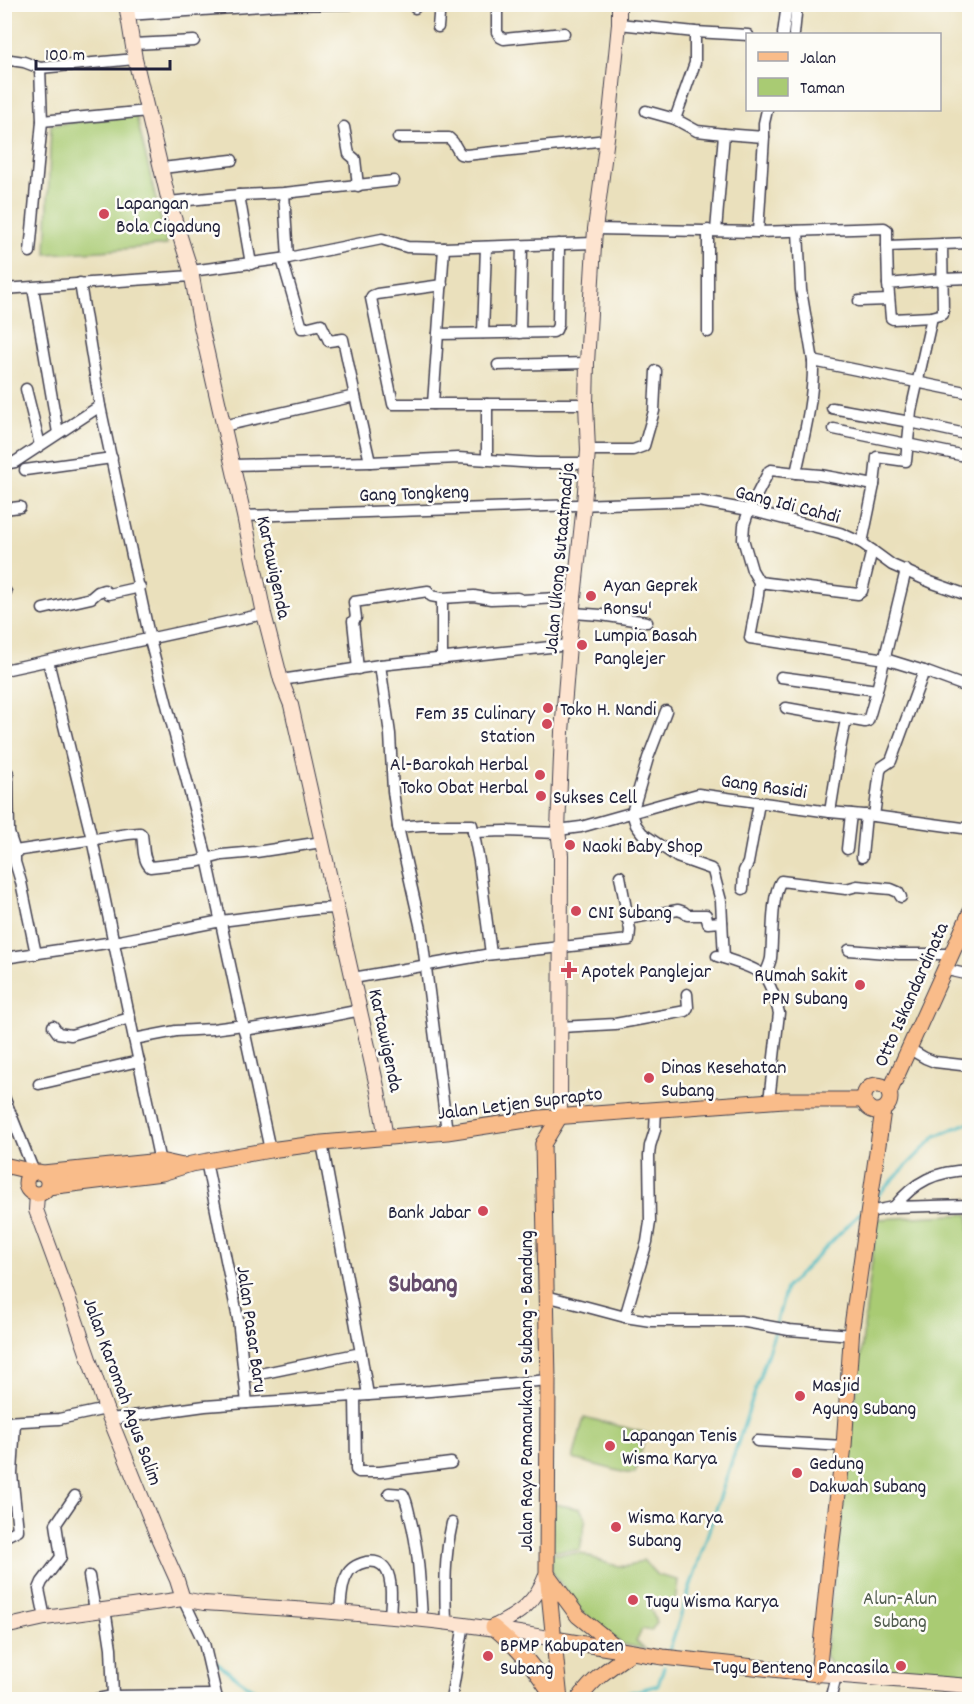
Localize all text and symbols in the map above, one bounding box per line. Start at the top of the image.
scale bar [36,33,170,71]
legend [746,33,941,111]
text: 100 m [45,44,85,69]
text: Jalan [800,47,836,72]
text: Taman [800,77,845,102]
place label: Lapangan Bola Cigadung [116,191,221,242]
marker: Lapangan Bola Cigadung [97,207,111,221]
street label: Jalan Ukong Sutaatmadja [539,461,583,655]
street label: Gang Tongkeng [359,479,470,511]
street label: Gang Idi Cahdi [732,479,843,533]
street label: Kartawigenda [247,513,297,622]
place label: Ayan Geprek Ronsu' [603,573,698,624]
marker: Ayan Geprek Ronsu' [584,589,598,603]
place label: Lumpia Basah Panglejer [594,623,697,674]
marker: Lumpia Basah Panglejer [575,638,589,652]
place label: Toko H. Nandi [560,697,657,725]
place label: Fem 35 Culinary Station [415,701,536,752]
marker: Toko H. Nandi [541,701,555,715]
marker: Fem 35 Culinary Station [540,717,554,731]
place label: Al-Barokah Herbal Toko Obat Herbal [390,752,528,803]
marker: Al-Barokah Herbal Toko Obat Herbal [533,768,547,782]
street label: Gang Rasidi [719,768,809,808]
place label: Sukses Cell [553,785,637,813]
marker: Sukses Cell [534,789,548,803]
place label: Naoki Baby Shop [582,834,703,862]
marker: Naoki Baby Shop [563,838,577,852]
place label: CNI Subang [588,900,672,928]
marker: CNI Subang [569,904,583,918]
street label: Otto Iskandardinata [868,918,957,1072]
place label: Apotek Panglejar [581,959,712,987]
marker: Apotek Panglejar [562,963,576,977]
place label: RUmah Sakit PPN Subang [754,963,848,1014]
marker: RUmah Sakit PPN Subang [853,978,867,992]
street label: Kartawigenda [359,986,409,1095]
place label: Dinas Kesehatan Subang [661,1055,786,1106]
marker: Dinas Kesehatan Subang [642,1071,656,1085]
street label: Jalan Letjen Suprapto [436,1081,604,1129]
place label: Bank Jabar [388,1200,472,1228]
marker: Bank Jabar [476,1204,490,1218]
street label: Jalan Raya Pamanukan - Subang - Bandung [514,1230,542,1552]
street label: Jalan Pasar Baru [227,1264,273,1395]
district label: Subang [388,1267,458,1304]
street label: Jalan Karomah Agus Salim [74,1294,168,1490]
place label: Masjid Agung Subang [812,1373,916,1424]
marker: Masjid Agung Subang [793,1389,807,1403]
place label: Lapangan Tenis Wisma Karya [622,1423,737,1474]
marker: Lapangan Tenis Wisma Karya [603,1439,617,1453]
place label: Gedung Dakwah Subang [809,1451,926,1502]
marker: Gedung Dakwah Subang [790,1466,804,1480]
place label: Wisma Karya Subang [628,1505,723,1556]
marker: Wisma Karya Subang [609,1520,623,1534]
park label: Alun-Alun Subang [863,1586,937,1637]
place label: Tugu Wisma Karya [645,1589,779,1617]
marker: Tugu Wisma Karya [626,1593,640,1607]
place label: BPMP Kabupaten Subang [500,1633,624,1684]
marker: BPMP Kabupaten Subang [481,1649,495,1663]
place label: Tugu Benteng Pancasila [713,1655,890,1683]
marker: Tugu Benteng Pancasila [894,1659,908,1673]

